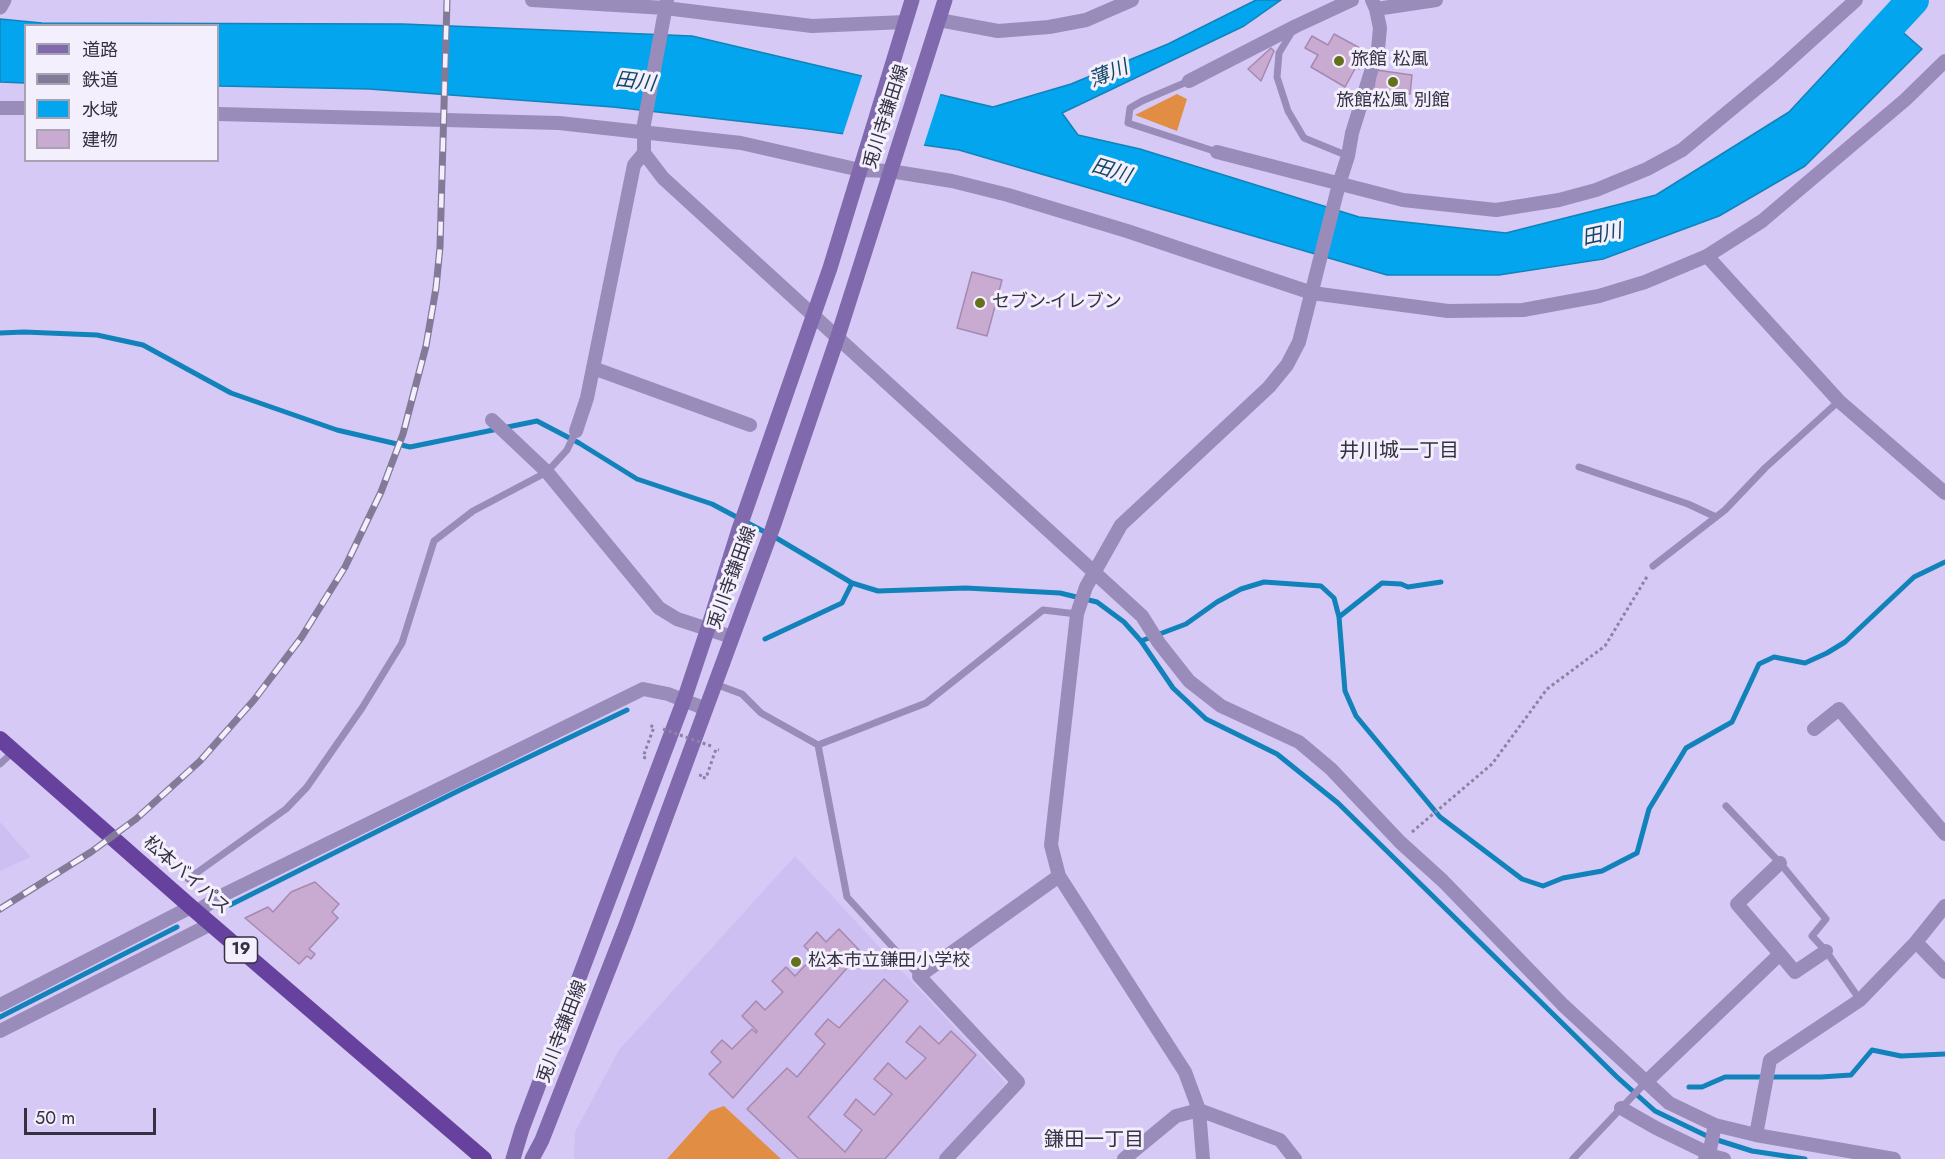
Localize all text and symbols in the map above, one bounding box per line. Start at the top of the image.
legend [24,24,219,162]
text: 道路 [82,37,118,63]
place label: 旅館 松風 [1351,50,1428,72]
marker: 旅館 松風 [1332,54,1346,68]
water label: 薄川 [1086,56,1132,94]
street label: 兎川寺鎌田線 [860,62,914,172]
text: 鉄道 [82,67,118,93]
water label: 田川 [614,69,656,97]
marker: 旅館松風 別館 [1386,75,1400,89]
place label: 旅館松風 別館 [1336,91,1450,113]
text: 水域 [82,97,118,123]
text: 建物 [82,127,118,153]
water label: 田川 [1088,155,1134,189]
water label: 田川 [1580,220,1624,252]
place label: セブン-イレブン [992,292,1122,314]
marker: セブン-イレブン [973,296,987,310]
district label: 井川城一丁目 [1339,440,1459,464]
street label: 兎川寺鎌田線 [704,524,762,632]
street label: 松本バイパス [138,832,234,920]
road number: 19 [224,937,258,963]
place label: 松本市立鎌田小学校 [808,951,970,973]
marker: 松本市立鎌田小学校 [789,955,803,969]
street label: 兎川寺鎌田線 [534,978,592,1086]
scale bar [27,1096,159,1134]
text: 50 m [35,1105,75,1131]
district label: 鎌田一丁目 [1044,1129,1144,1153]

